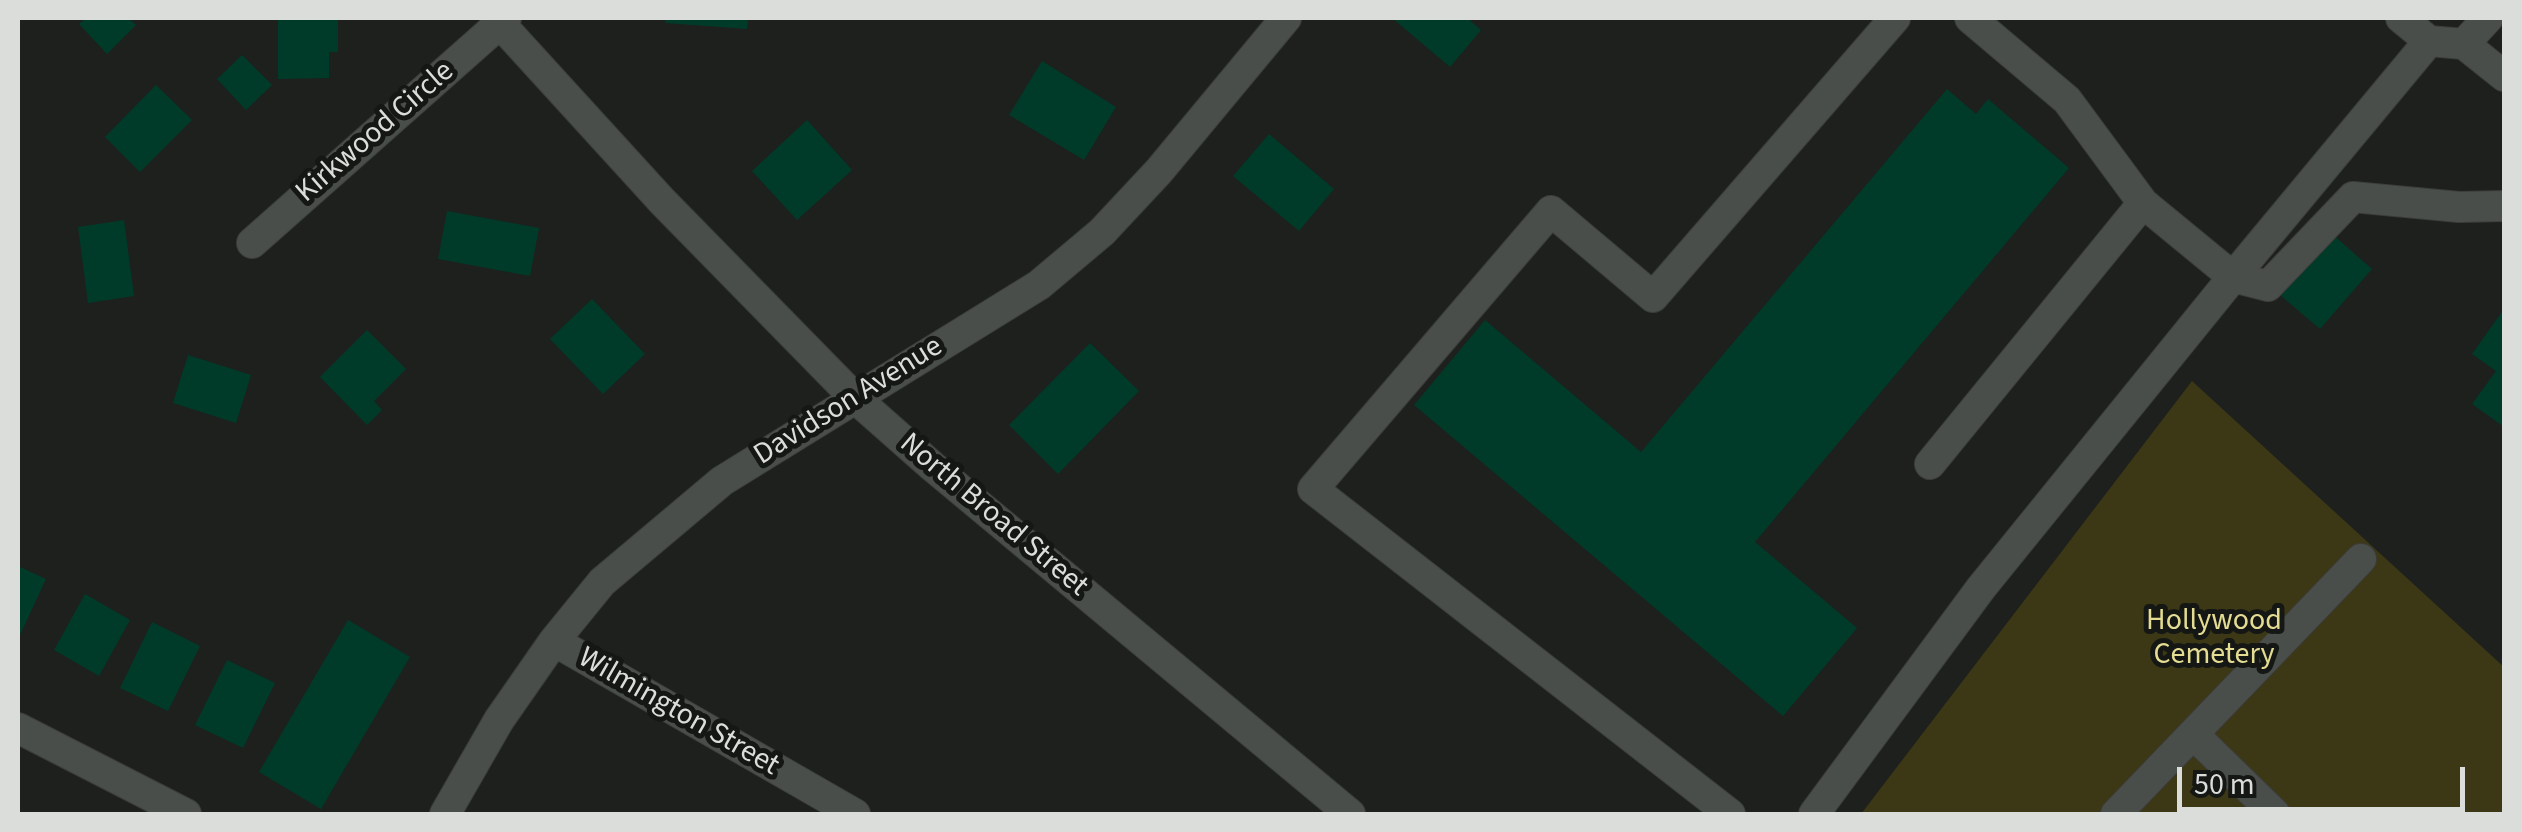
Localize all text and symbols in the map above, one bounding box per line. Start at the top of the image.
street label: Kirkwood Circle [290,55,462,211]
street label: Davidson Avenue [748,330,950,474]
street label: North Broad Street [891,427,1095,605]
park label: Hollywood Cemetery [2146,604,2282,674]
street label: Wilmington Street [571,641,785,785]
scale bar [2182,747,2470,809]
text: 50 m [2194,763,2255,806]

